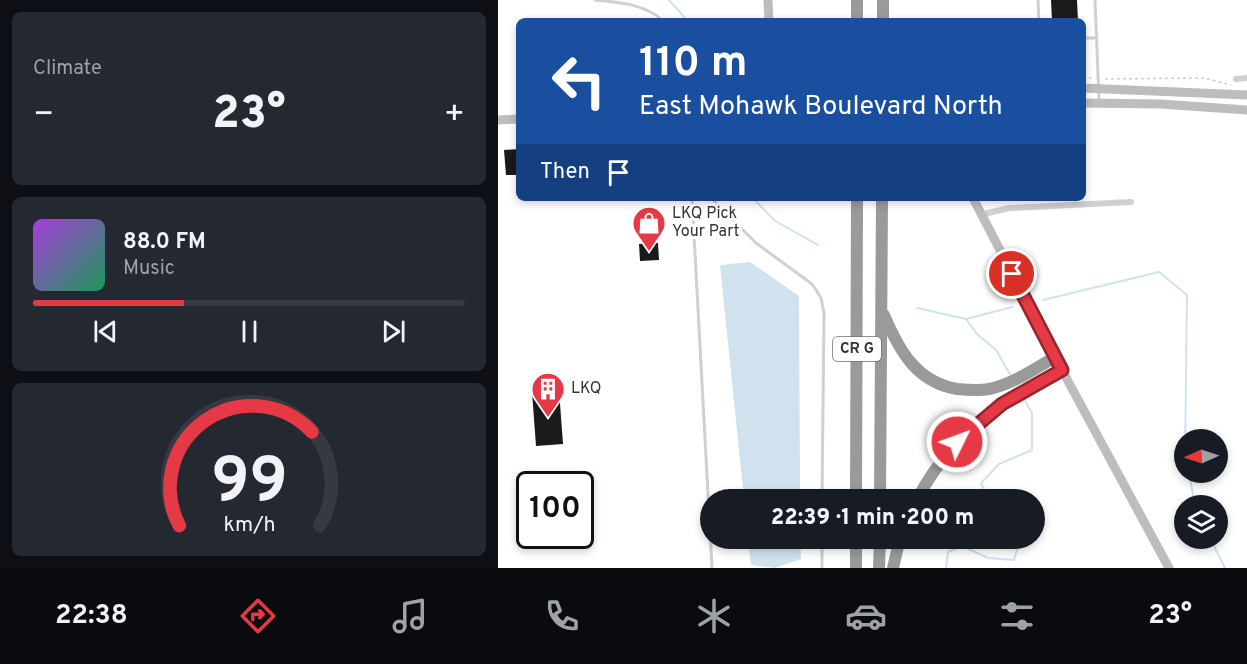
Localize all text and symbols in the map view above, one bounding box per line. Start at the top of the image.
text: 110 m [639,38,748,91]
icon: left [540,42,618,120]
text: Climate [33,56,102,82]
text: 23° [212,87,286,144]
text: East Mohawk Boulevard North [639,90,1003,124]
text: − [33,95,54,137]
text: + [444,95,465,137]
icon: arrive [602,156,635,189]
text: Then [540,159,590,186]
place label: LKQ Pick Your Part [672,204,740,242]
shop icon: LKQ Pick Your Part [631,205,667,252]
text: 88.0 FM [123,229,206,256]
pin [986,248,1037,299]
text: Music [123,256,175,282]
icon: arrive [995,257,1028,290]
icon: previous [89,315,122,348]
icon: pause [233,315,266,348]
icon: next [377,315,410,348]
road number: CR G [833,337,881,361]
building icon: LKQ [530,371,566,418]
place label: LKQ [571,379,602,399]
position arrow [925,410,989,474]
north arrow [1174,429,1228,483]
map controls [1174,429,1228,549]
text: 99 [211,446,287,525]
speed limit sign: 100 [516,471,594,549]
button: layers [1174,495,1228,549]
text: 22:39 · 1 min · 200 m [771,505,974,532]
text: km/h [223,513,275,540]
icon: directions [237,595,279,637]
icon: music [389,595,431,637]
icon: phone [541,595,583,637]
icon: climate [693,595,735,637]
icon: car [845,595,887,637]
icon: filters [996,595,1038,637]
text: 22:38 [55,599,128,633]
text: 23° [1148,599,1192,633]

